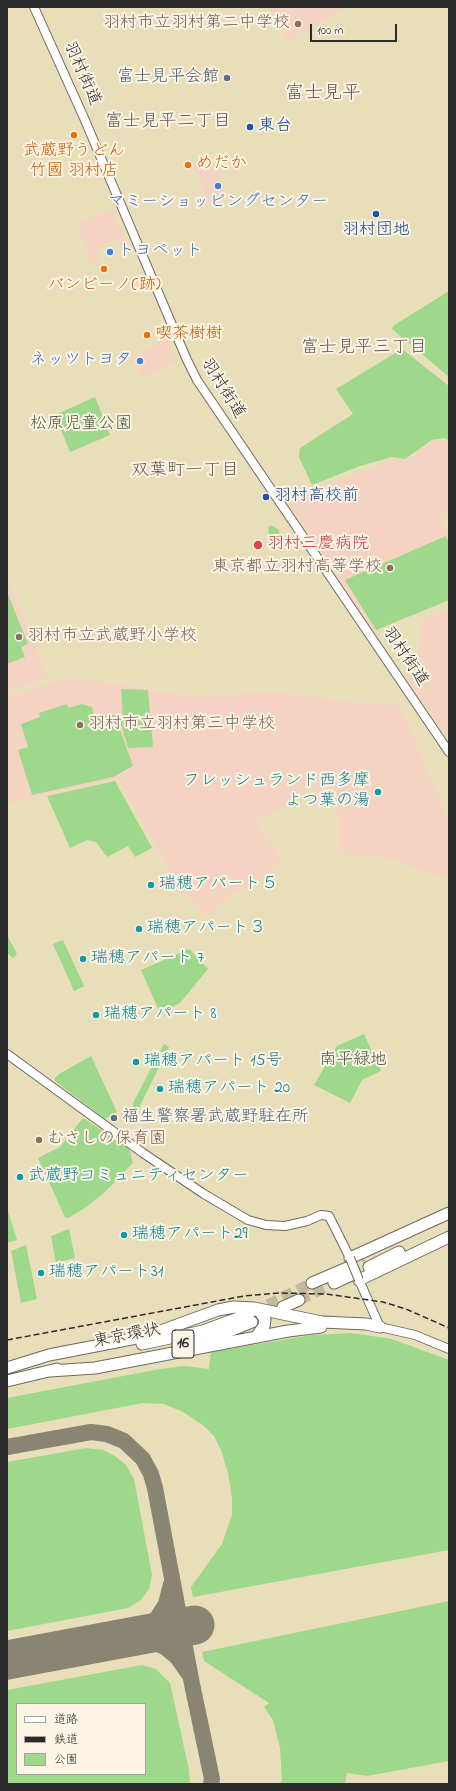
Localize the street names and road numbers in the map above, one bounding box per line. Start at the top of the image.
street label: 羽村街道 [58,39,104,109]
street label: 羽村街道 [195,355,249,423]
street label: 羽村街道 [377,623,431,691]
street label: 東京環状 [92,1320,162,1354]
road number: 16 [172,1330,194,1358]

